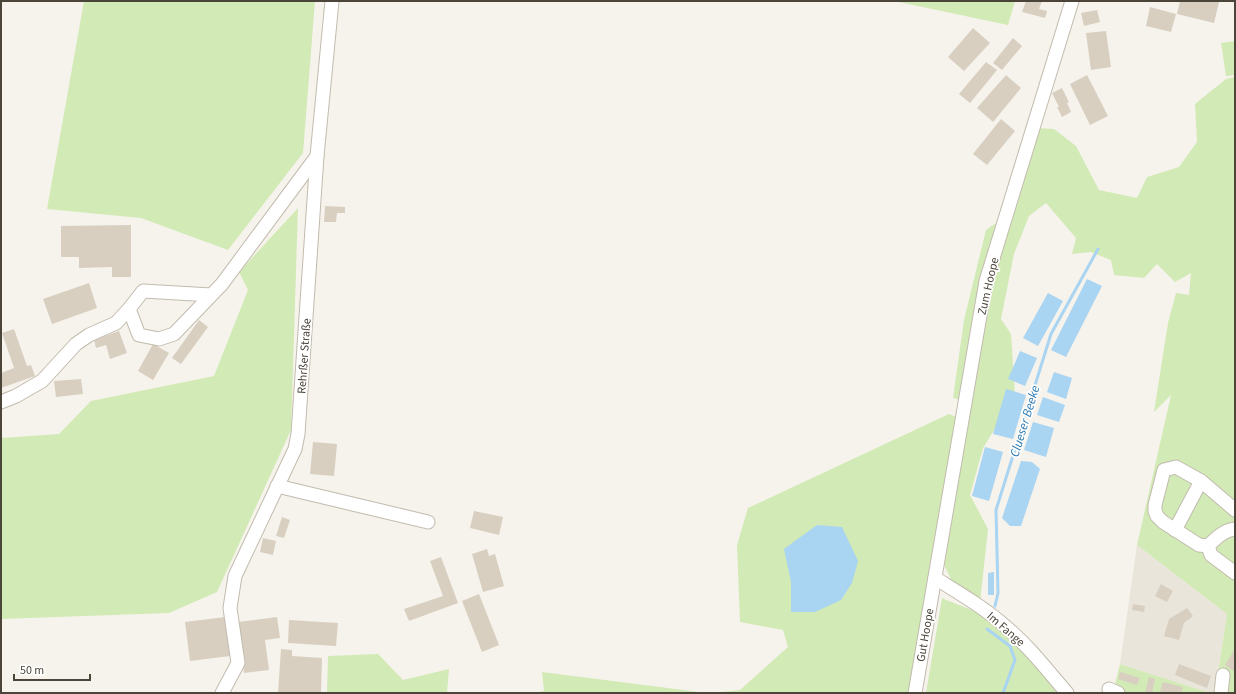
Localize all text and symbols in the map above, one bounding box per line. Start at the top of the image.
street label: Zum Hoope [974,256,1003,317]
street label: Rehrßer Straße [293,318,316,394]
water label: Clueser Beeke [1006,383,1044,459]
street label: Gut Hoope [912,607,939,663]
street label: Im Fange [983,608,1028,651]
scale bar [14,656,90,682]
text: 50 m [20,662,44,679]

